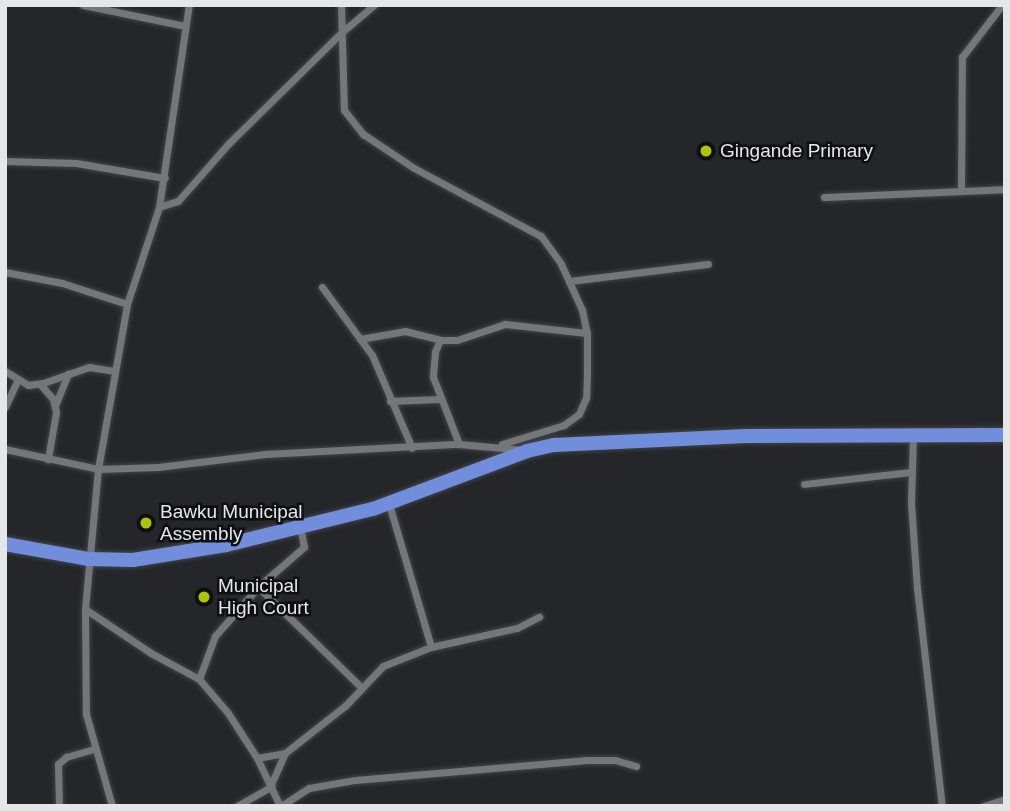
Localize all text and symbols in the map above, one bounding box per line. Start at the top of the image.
place label: Gingande Primary [720,140,873,162]
marker: Gingande Primary [698,143,714,159]
place label: Bawku Municipal Assembly [160,501,303,545]
marker: Bawku Municipal Assembly [138,515,154,531]
place label: Municipal High Court [218,575,309,619]
marker: Municipal High Court [196,589,212,605]

